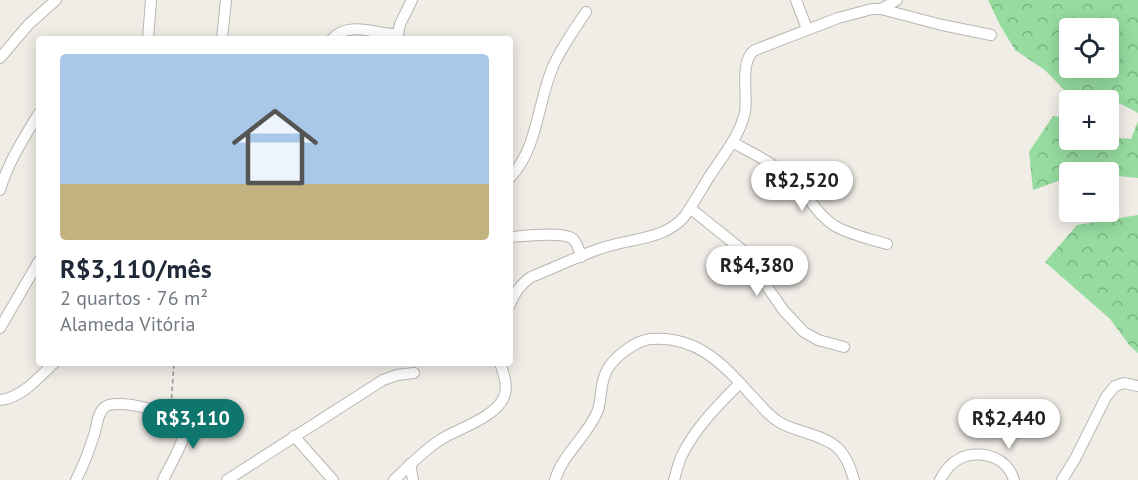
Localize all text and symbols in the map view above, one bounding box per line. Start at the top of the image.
map controls [1059,18,1119,222]
button: locate [1059,18,1119,78]
button: + [1059,90,1119,150]
icon: home [221,93,329,201]
pin: R$2,520 [747,161,857,212]
button: − [1059,162,1119,222]
text: R$2,520 [765,167,839,193]
pin: R$4,380 [702,246,812,297]
text: R$3,110/mês [60,252,212,285]
text: R$4,380 [720,252,794,278]
text: 2 quartos · 76 m² [60,285,208,311]
text: Alameda Vitória [60,311,195,337]
pin: R$3,110 [138,399,248,450]
pin: R$2,440 [954,399,1064,450]
text: R$3,110 [156,405,230,431]
text: R$2,440 [972,405,1046,431]

